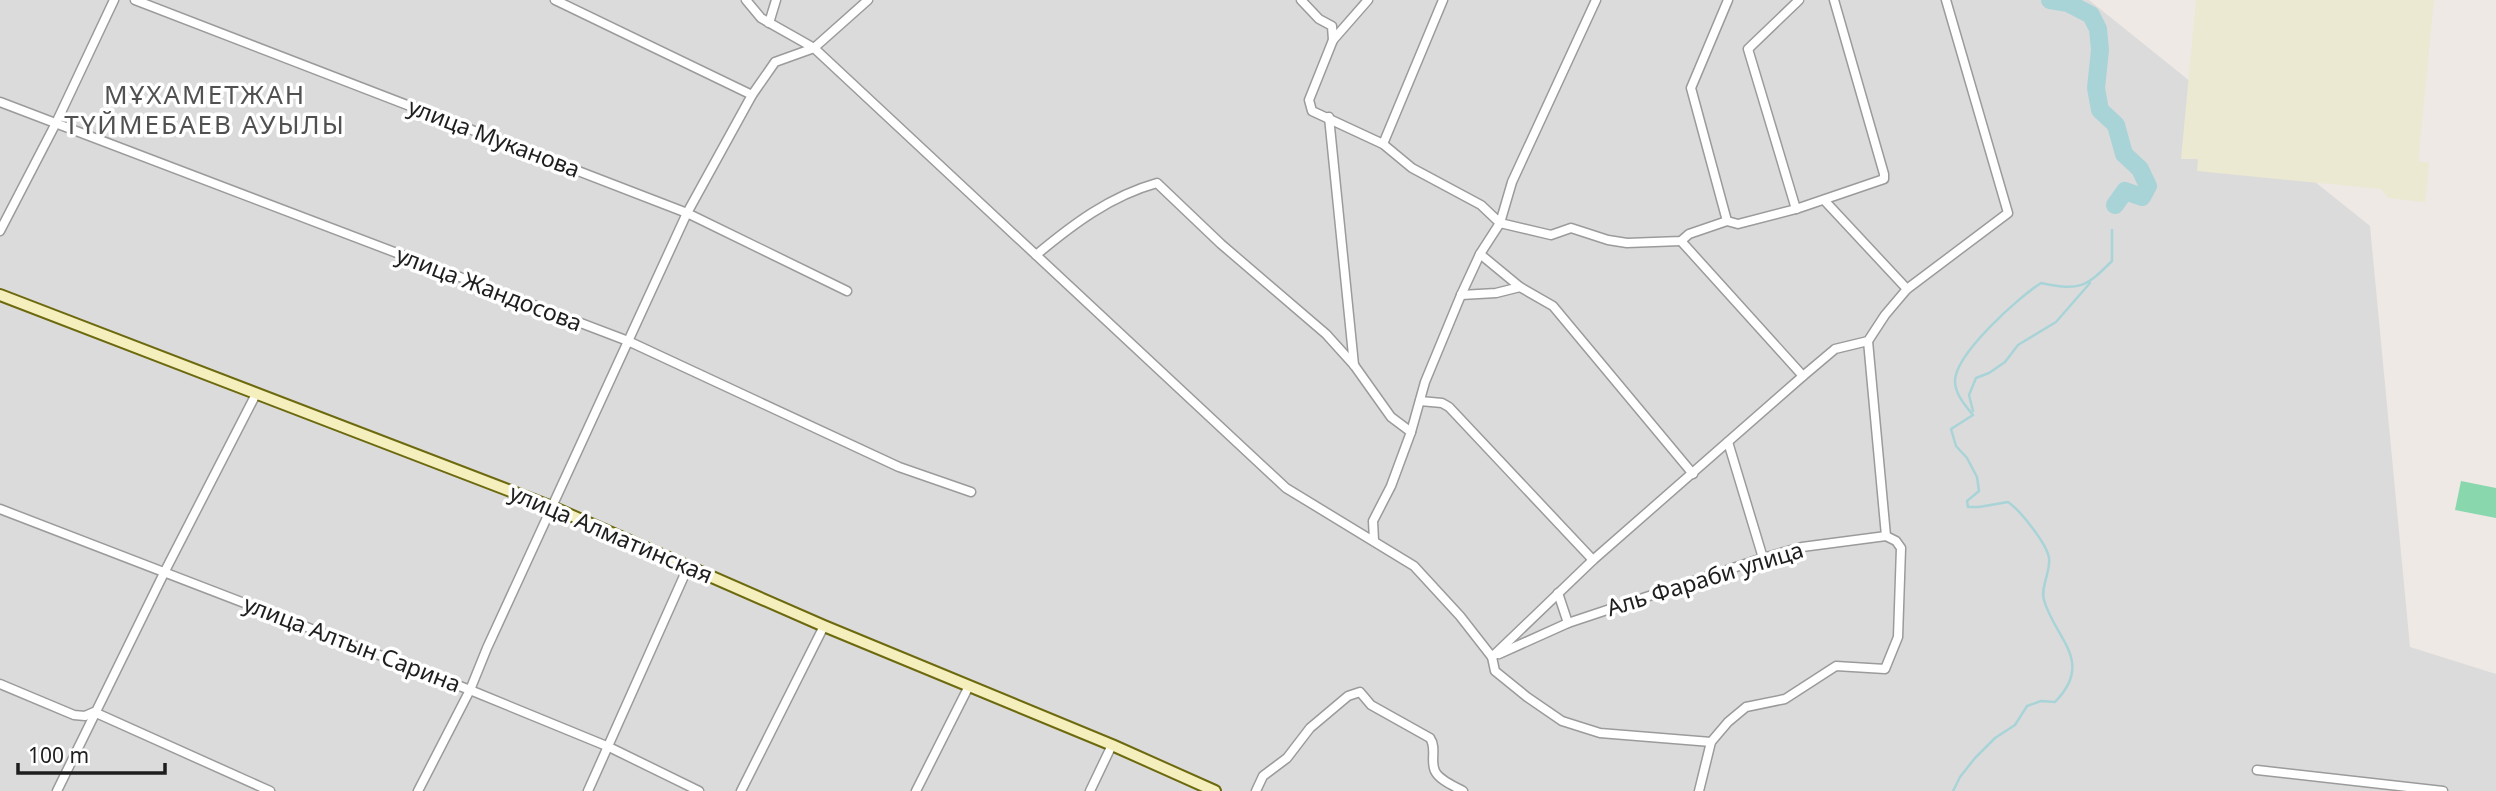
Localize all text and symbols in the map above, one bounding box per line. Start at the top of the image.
district label: МҰХАМЕТЖАН ТҮЙМЕБАЕВ АУЫЛЫ [64,76,346,142]
street label: улица Муканова [404,90,585,185]
street label: улица Жандосова [392,238,587,338]
street label: улица Алматинская [505,476,718,590]
street label: Аль Фараби улица [1602,533,1807,623]
street label: улица Алтын Сарина [239,587,466,699]
scale bar [18,732,164,776]
text: 100 m [28,741,89,769]

